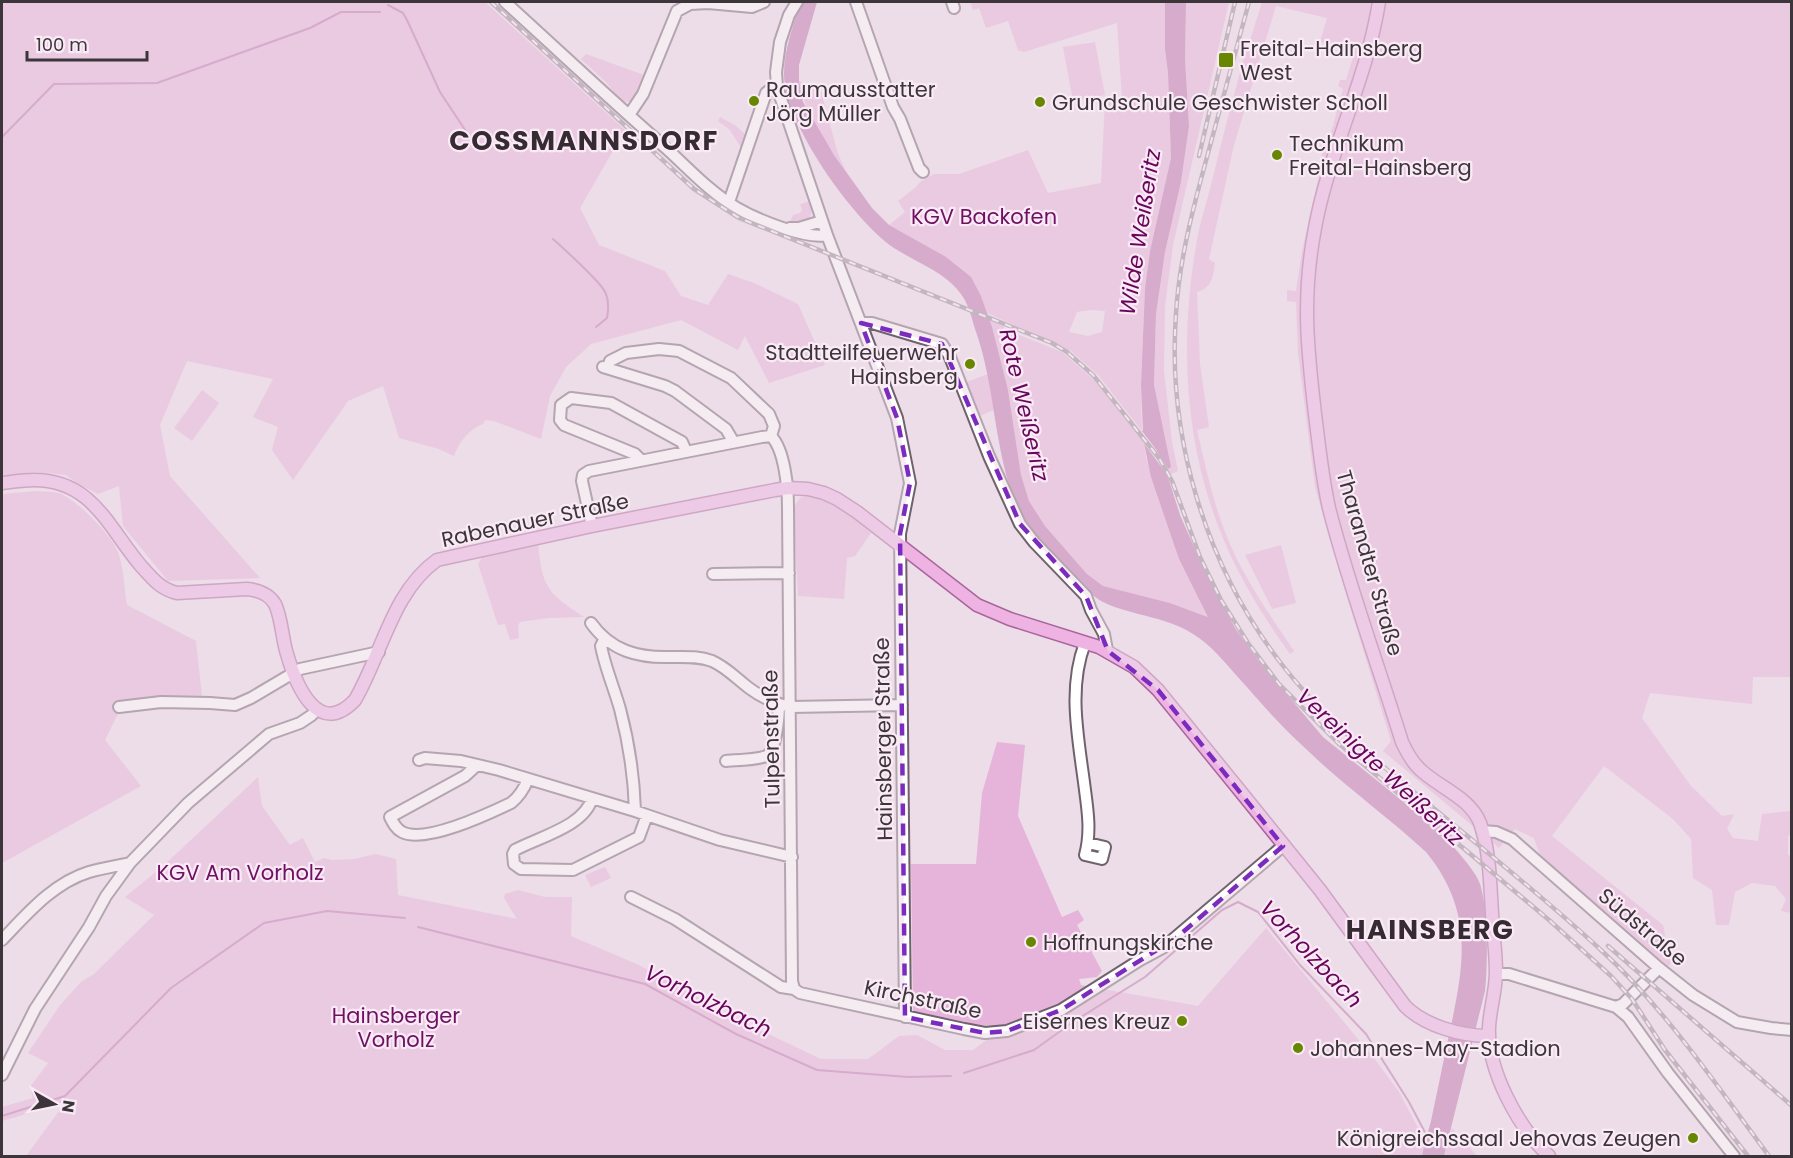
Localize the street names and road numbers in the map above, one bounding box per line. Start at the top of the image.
street label: Tharandter Straße [1330,467,1410,659]
street label: Rabenauer Straße [439,486,631,554]
street label: Hainsberger Straße [867,637,899,841]
street label: Tulpenstraße [755,669,787,809]
street label: Südstraße [1592,881,1694,973]
street label: Kirchstraße [861,972,985,1026]

